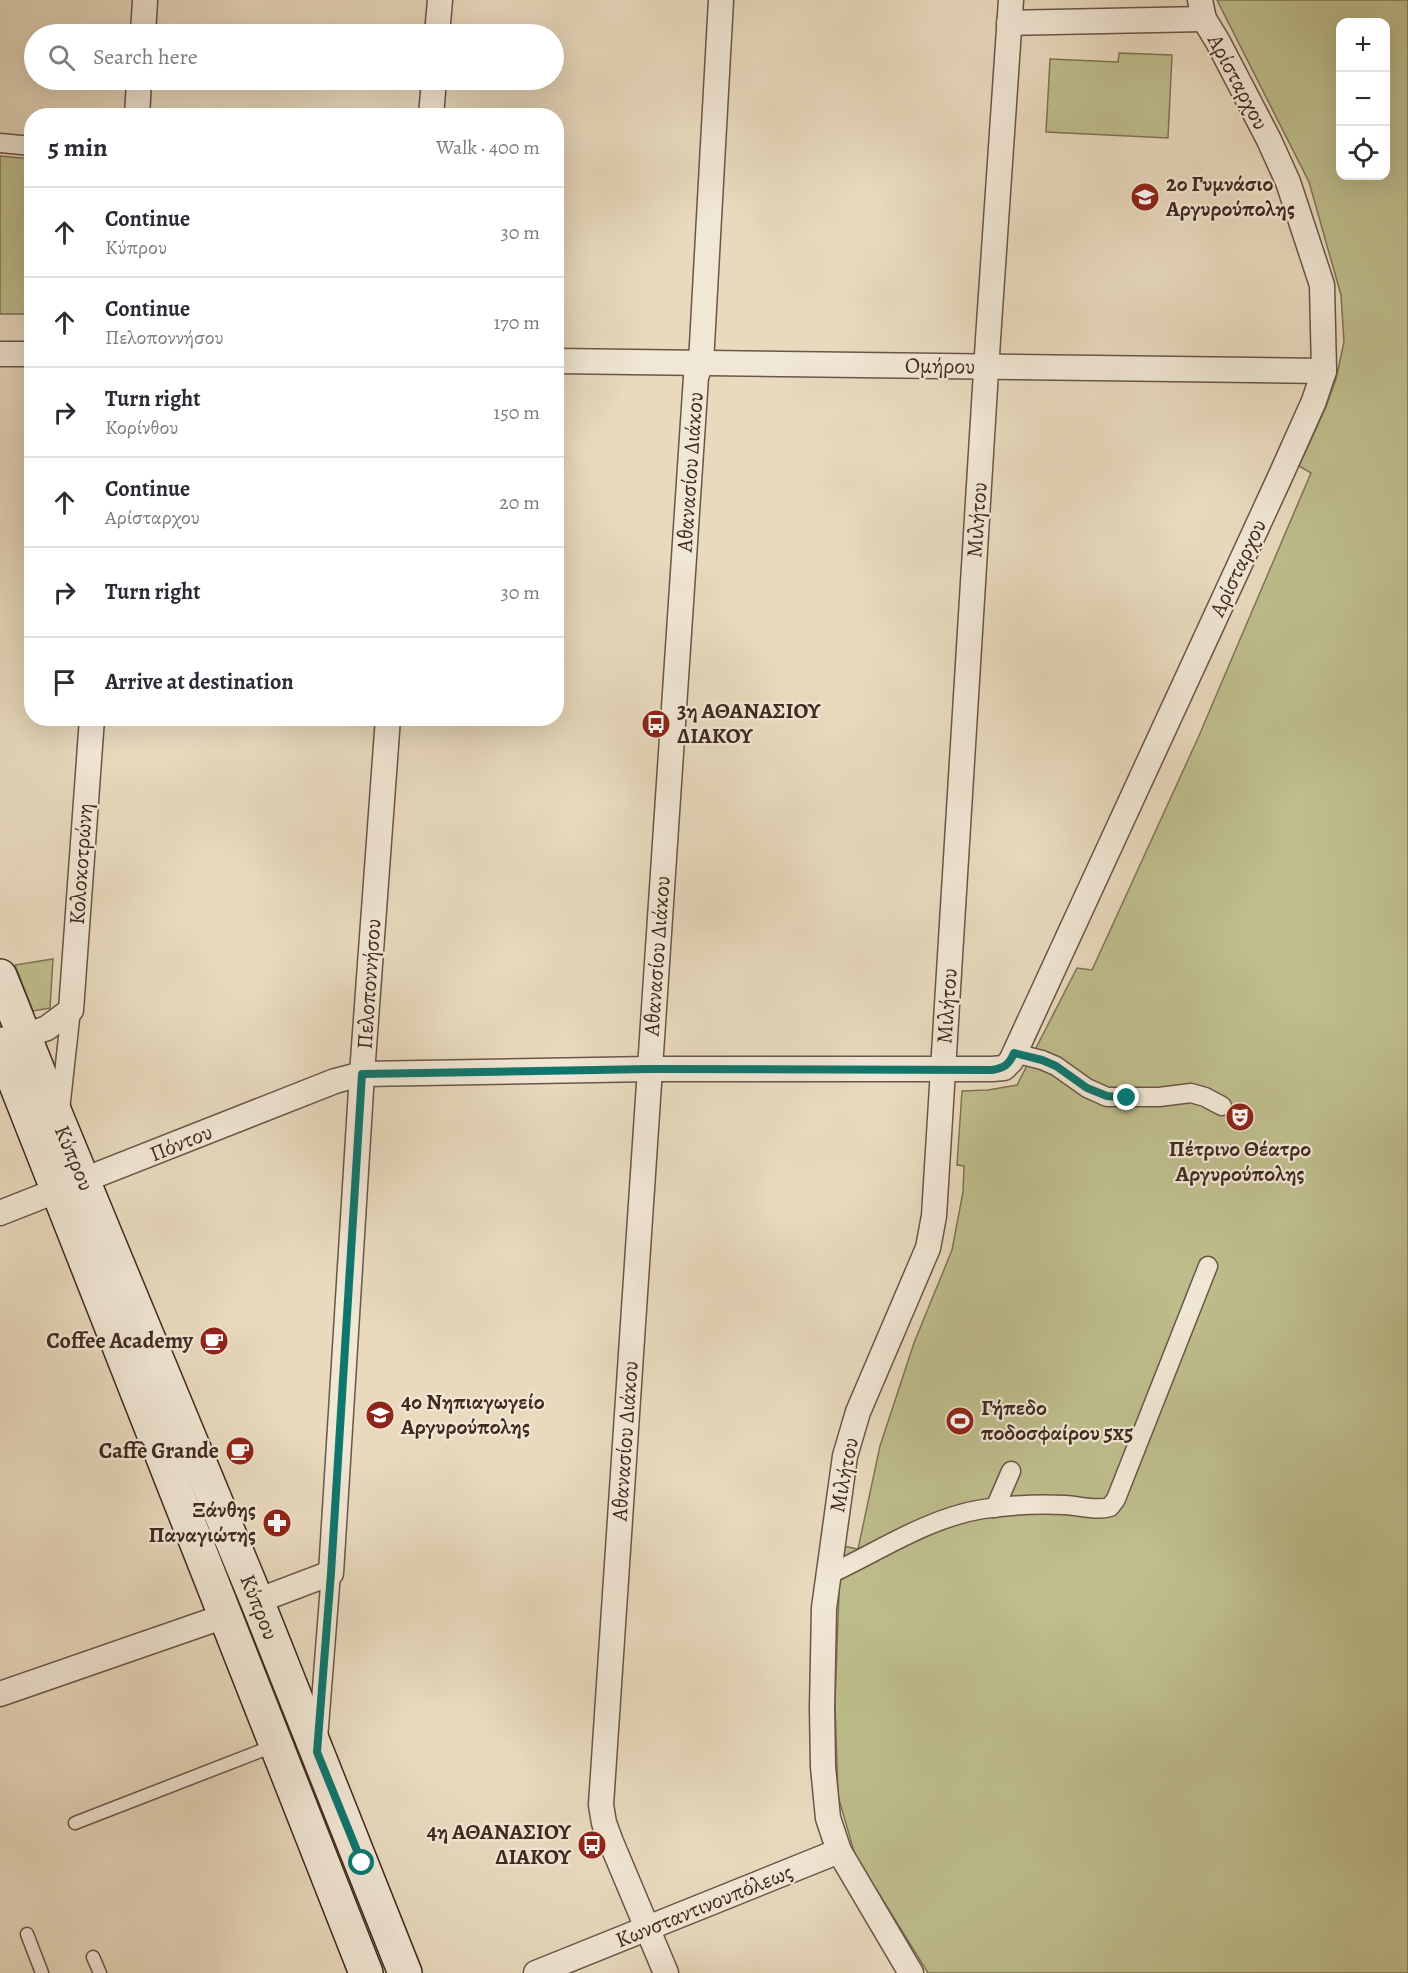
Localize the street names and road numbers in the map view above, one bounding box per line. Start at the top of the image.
street label: Αρίσταρχου [1200,28,1276,135]
street label: Ομήρου [905,350,975,382]
street label: Αθανασίου Διάκου [669,391,711,554]
street label: Μιλήτου [959,481,995,559]
street label: Αρίσταρχου [1202,514,1274,623]
street label: Κολοκοτρώνη [62,802,100,926]
street label: Αθανασίου Διάκου [636,875,678,1038]
street label: Πελοποννήσου [349,918,389,1050]
street label: Μιλήτου [929,967,965,1045]
street label: Πόντου [145,1117,217,1169]
street label: Κύπρου [47,1121,101,1195]
street label: Αθανασίου Διάκου [604,1360,646,1523]
street label: Μιλήτου [822,1435,866,1515]
street label: Κύπρου [232,1570,286,1644]
street label: Κωνσταντινουπόλεως [611,1857,797,1955]

